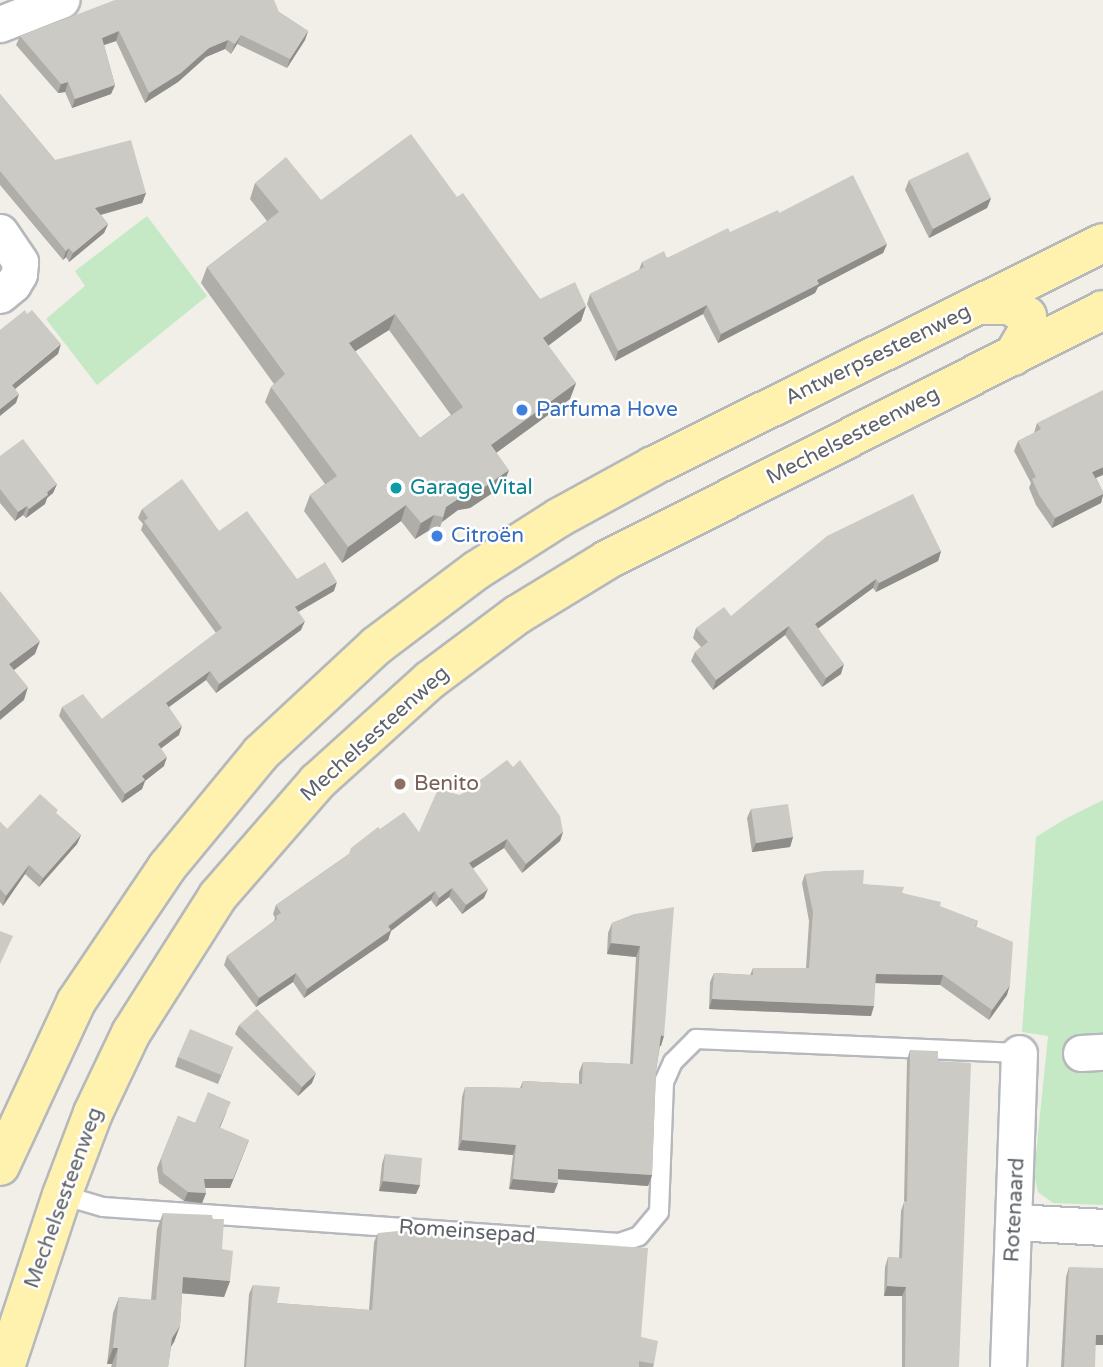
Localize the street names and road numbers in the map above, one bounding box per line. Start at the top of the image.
street label: Antwerpsesteenweg [781,299,975,411]
street label: Mechelsesteenweg [762,381,944,491]
street label: Mechelsesteenweg [296,661,454,807]
street label: Mechelsesteenweg [20,1104,108,1292]
street label: Rotenaard [1000,1157,1030,1263]
street label: Romeinsepad [398,1215,536,1249]

